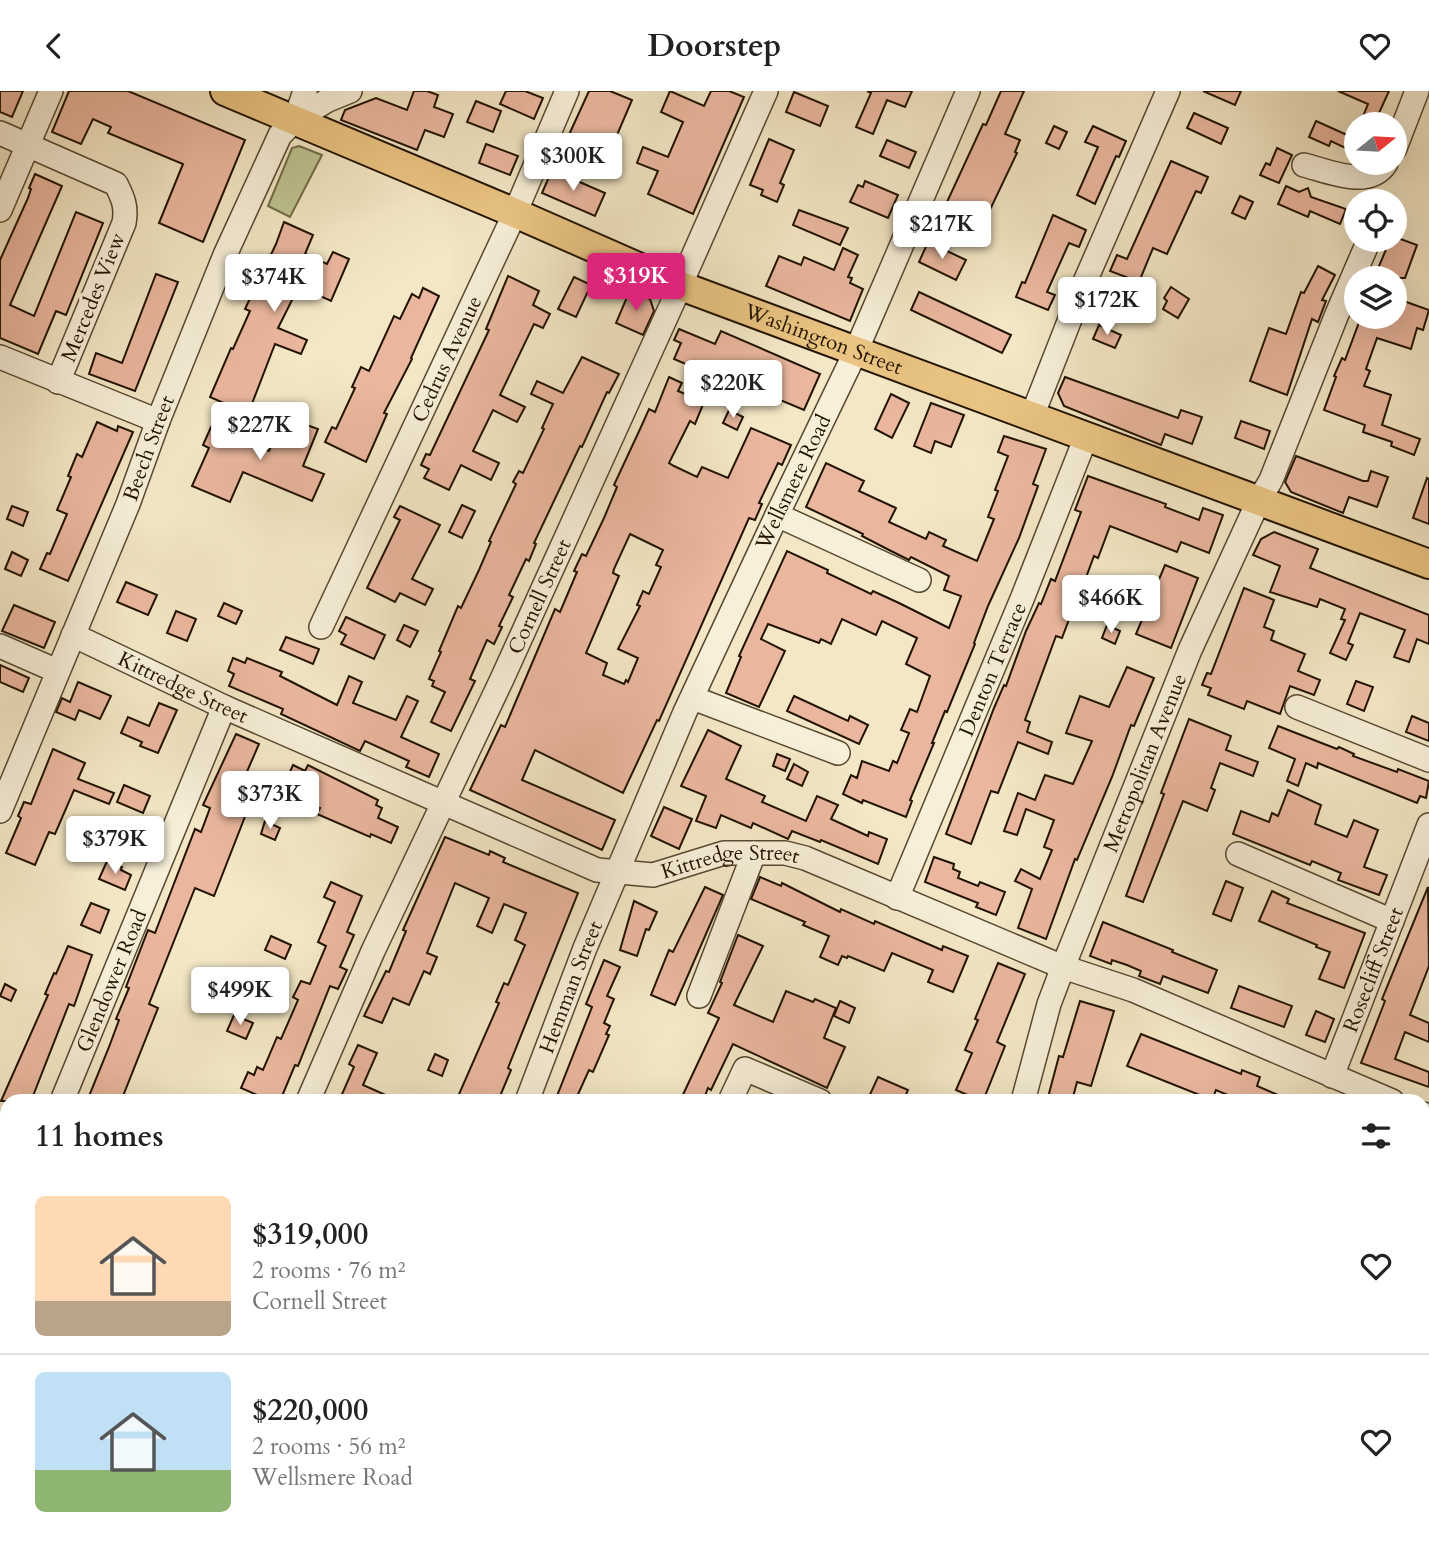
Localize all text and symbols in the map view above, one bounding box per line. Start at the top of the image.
text: Doorstep [648,24,781,68]
icon: back [35,27,73,65]
icon: heart [1356,27,1394,65]
north arrow [1344,112,1407,175]
map controls [1344,112,1407,329]
pin: $300K [524,133,622,193]
text: $300K [540,140,606,171]
button: locate [1344,189,1407,252]
pin: $217K [893,201,991,261]
text: $217K [909,208,975,239]
street label: Mercedes View [54,228,133,366]
pin: $319K [587,253,685,313]
pin: $374K [225,255,323,314]
text: $319K [603,260,669,291]
text: $374K [241,261,307,292]
button: layers [1344,266,1407,329]
pin: $172K [1058,278,1156,337]
text: $172K [1074,284,1140,315]
street label: Cedrus Avenue [405,291,489,427]
street label: Washington Street [739,296,907,382]
pin: $220K [684,361,782,420]
text: $220K [700,367,766,398]
street label: Beech Street [116,391,182,505]
pin: $227K [211,403,309,462]
text: $227K [227,409,293,440]
street label: Wellsmere Road [748,410,838,556]
street label: Cornell Street [501,534,579,659]
pin: $466K [1062,575,1160,635]
text: $466K [1078,582,1144,613]
street label: Denton Terrace [952,598,1034,741]
street label: Kittredge Street [113,645,253,731]
street label: Metropolitan Avenue [1096,669,1194,857]
pin: $373K [221,771,319,831]
text: $373K [237,778,303,809]
pin: $379K [66,817,164,876]
text: $379K [82,823,148,854]
street label: Kittredge Street [657,839,803,887]
street label: Rosecliff Street [1336,903,1411,1037]
street label: Glendower Road [70,905,154,1057]
street label: Hemman Street [532,916,610,1058]
pin: $499K [191,967,289,1027]
text: $499K [207,974,273,1005]
text: 11 homes [35,1116,164,1157]
icon: filters [1357,1117,1395,1155]
text: $319,000 [252,1214,368,1255]
icon: home [91,1224,175,1308]
icon: heart [1357,1247,1395,1285]
text: 2 rooms · 76 m² [252,1255,405,1286]
text: Cornell Street [252,1286,387,1317]
text: $220,000 [252,1390,368,1431]
icon: home [91,1400,175,1484]
icon: heart [1357,1423,1395,1461]
text: 2 rooms · 56 m² [252,1431,405,1462]
text: Wellsmere Road [252,1462,413,1493]

